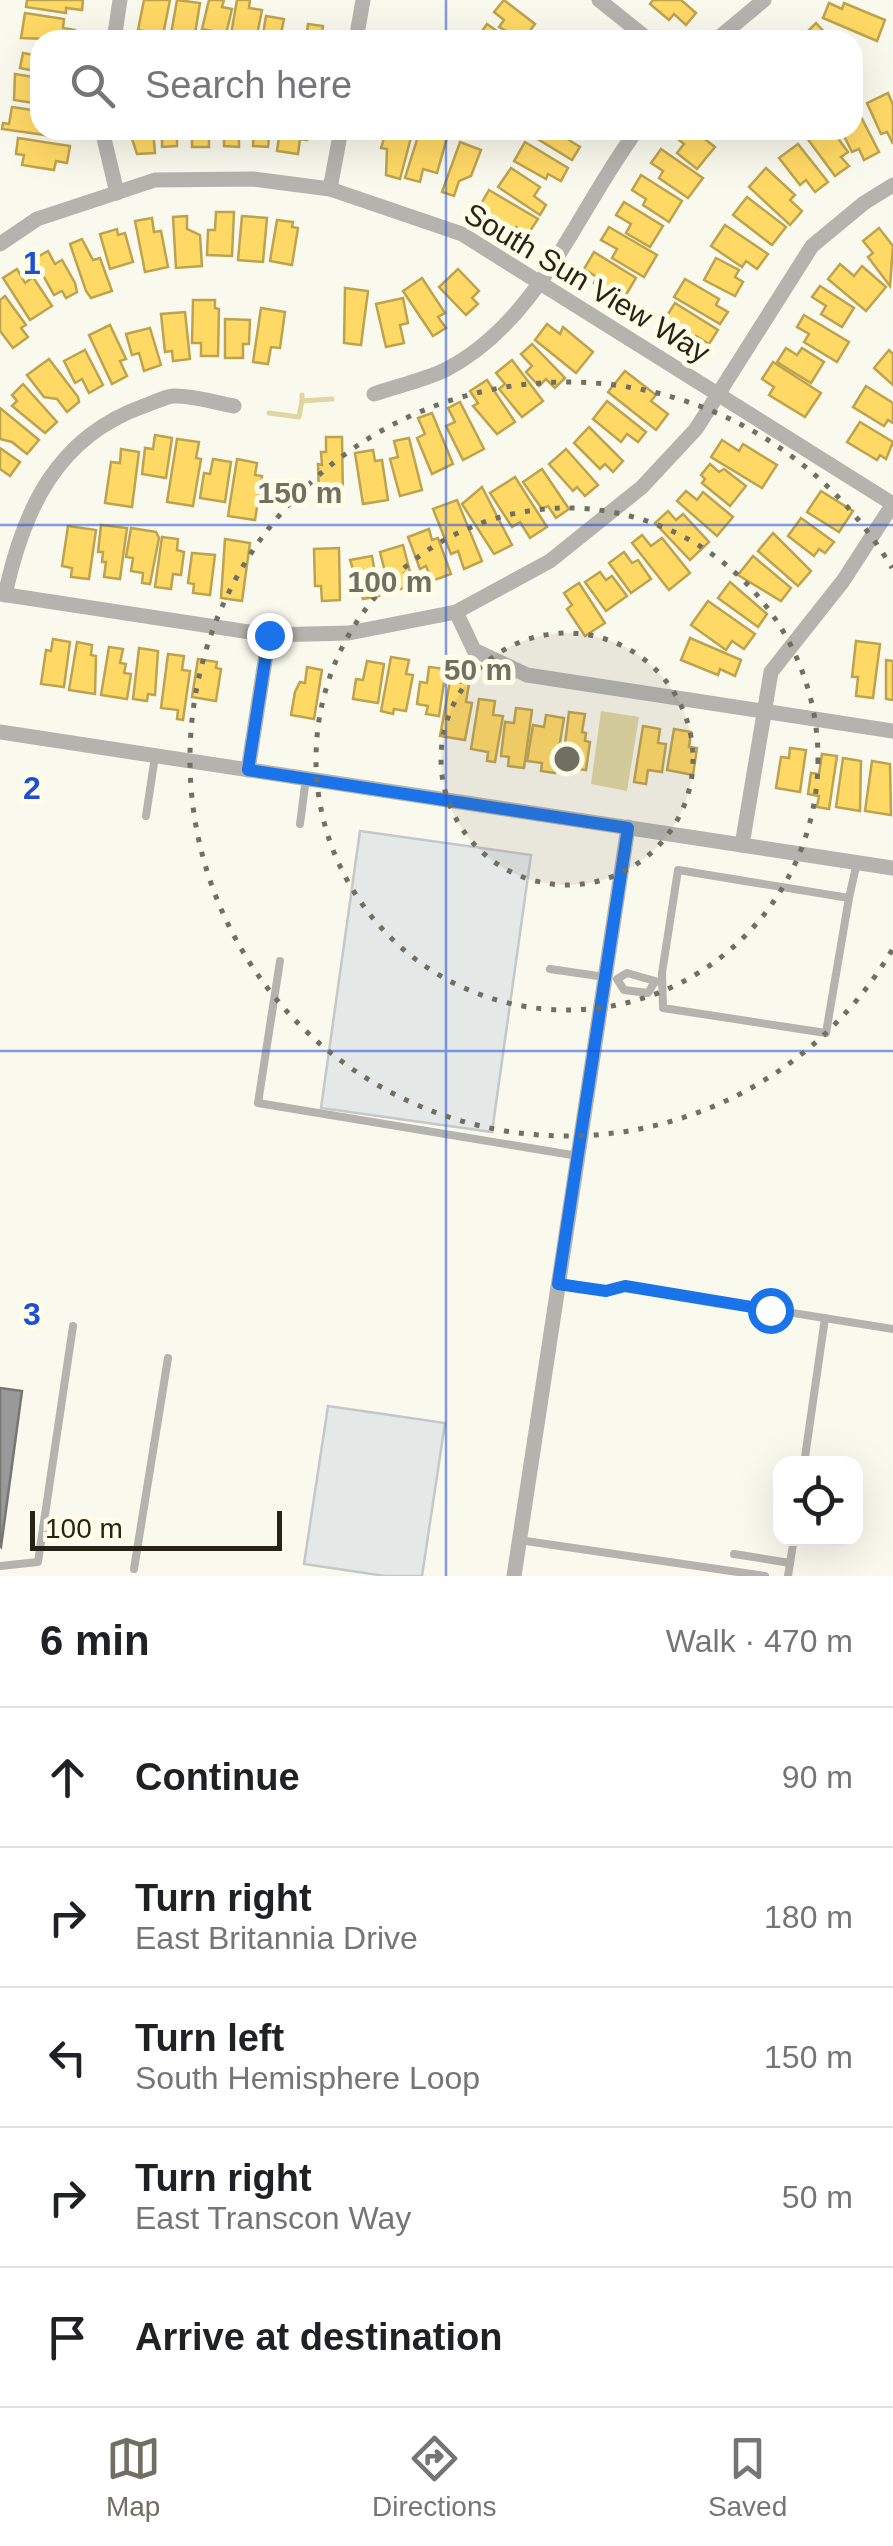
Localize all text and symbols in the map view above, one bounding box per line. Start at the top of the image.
search box [30,30,863,140]
icon: search [65,58,120,113]
text: Search here [145,64,352,106]
street label: South Sun View Way [459,196,716,369]
text: 1 [23,245,41,281]
text: 150 m [257,476,343,509]
text: 100 m [347,565,433,598]
route end [247,613,293,659]
text: 50 m [444,653,512,686]
centre of rings [549,741,585,777]
text: 2 [23,770,41,806]
route start [748,1288,794,1334]
text: 3 [23,1296,41,1332]
map controls [773,1456,863,1546]
button: locate [773,1456,863,1546]
scale bar [30,1506,282,1550]
text: 100 m [45,1513,123,1544]
text: 6 min [40,1617,150,1664]
text: Walk · 470 m [666,1623,853,1659]
icon: ahead [40,1750,95,1805]
text: Continue [135,1756,300,1798]
text: 90 m [782,1759,853,1795]
text: Turn right [135,1877,312,1919]
icon: right [40,1890,95,1945]
text: 180 m [764,1899,853,1935]
text: East Britannia Drive [135,1920,418,1956]
text: Turn left [135,2017,284,2059]
icon: left [40,2030,95,2085]
text: 150 m [764,2039,853,2075]
text: South Hemisphere Loop [135,2060,480,2096]
text: Turn right [135,2157,312,2199]
icon: right [40,2170,95,2225]
text: 50 m [782,2179,853,2215]
text: East Transcon Way [135,2200,411,2236]
icon: arrive [40,2310,95,2365]
text: Arrive at destination [135,2316,502,2358]
tab: Map [106,2431,161,2523]
tab: Directions [372,2431,497,2523]
tab: Saved [708,2431,787,2523]

